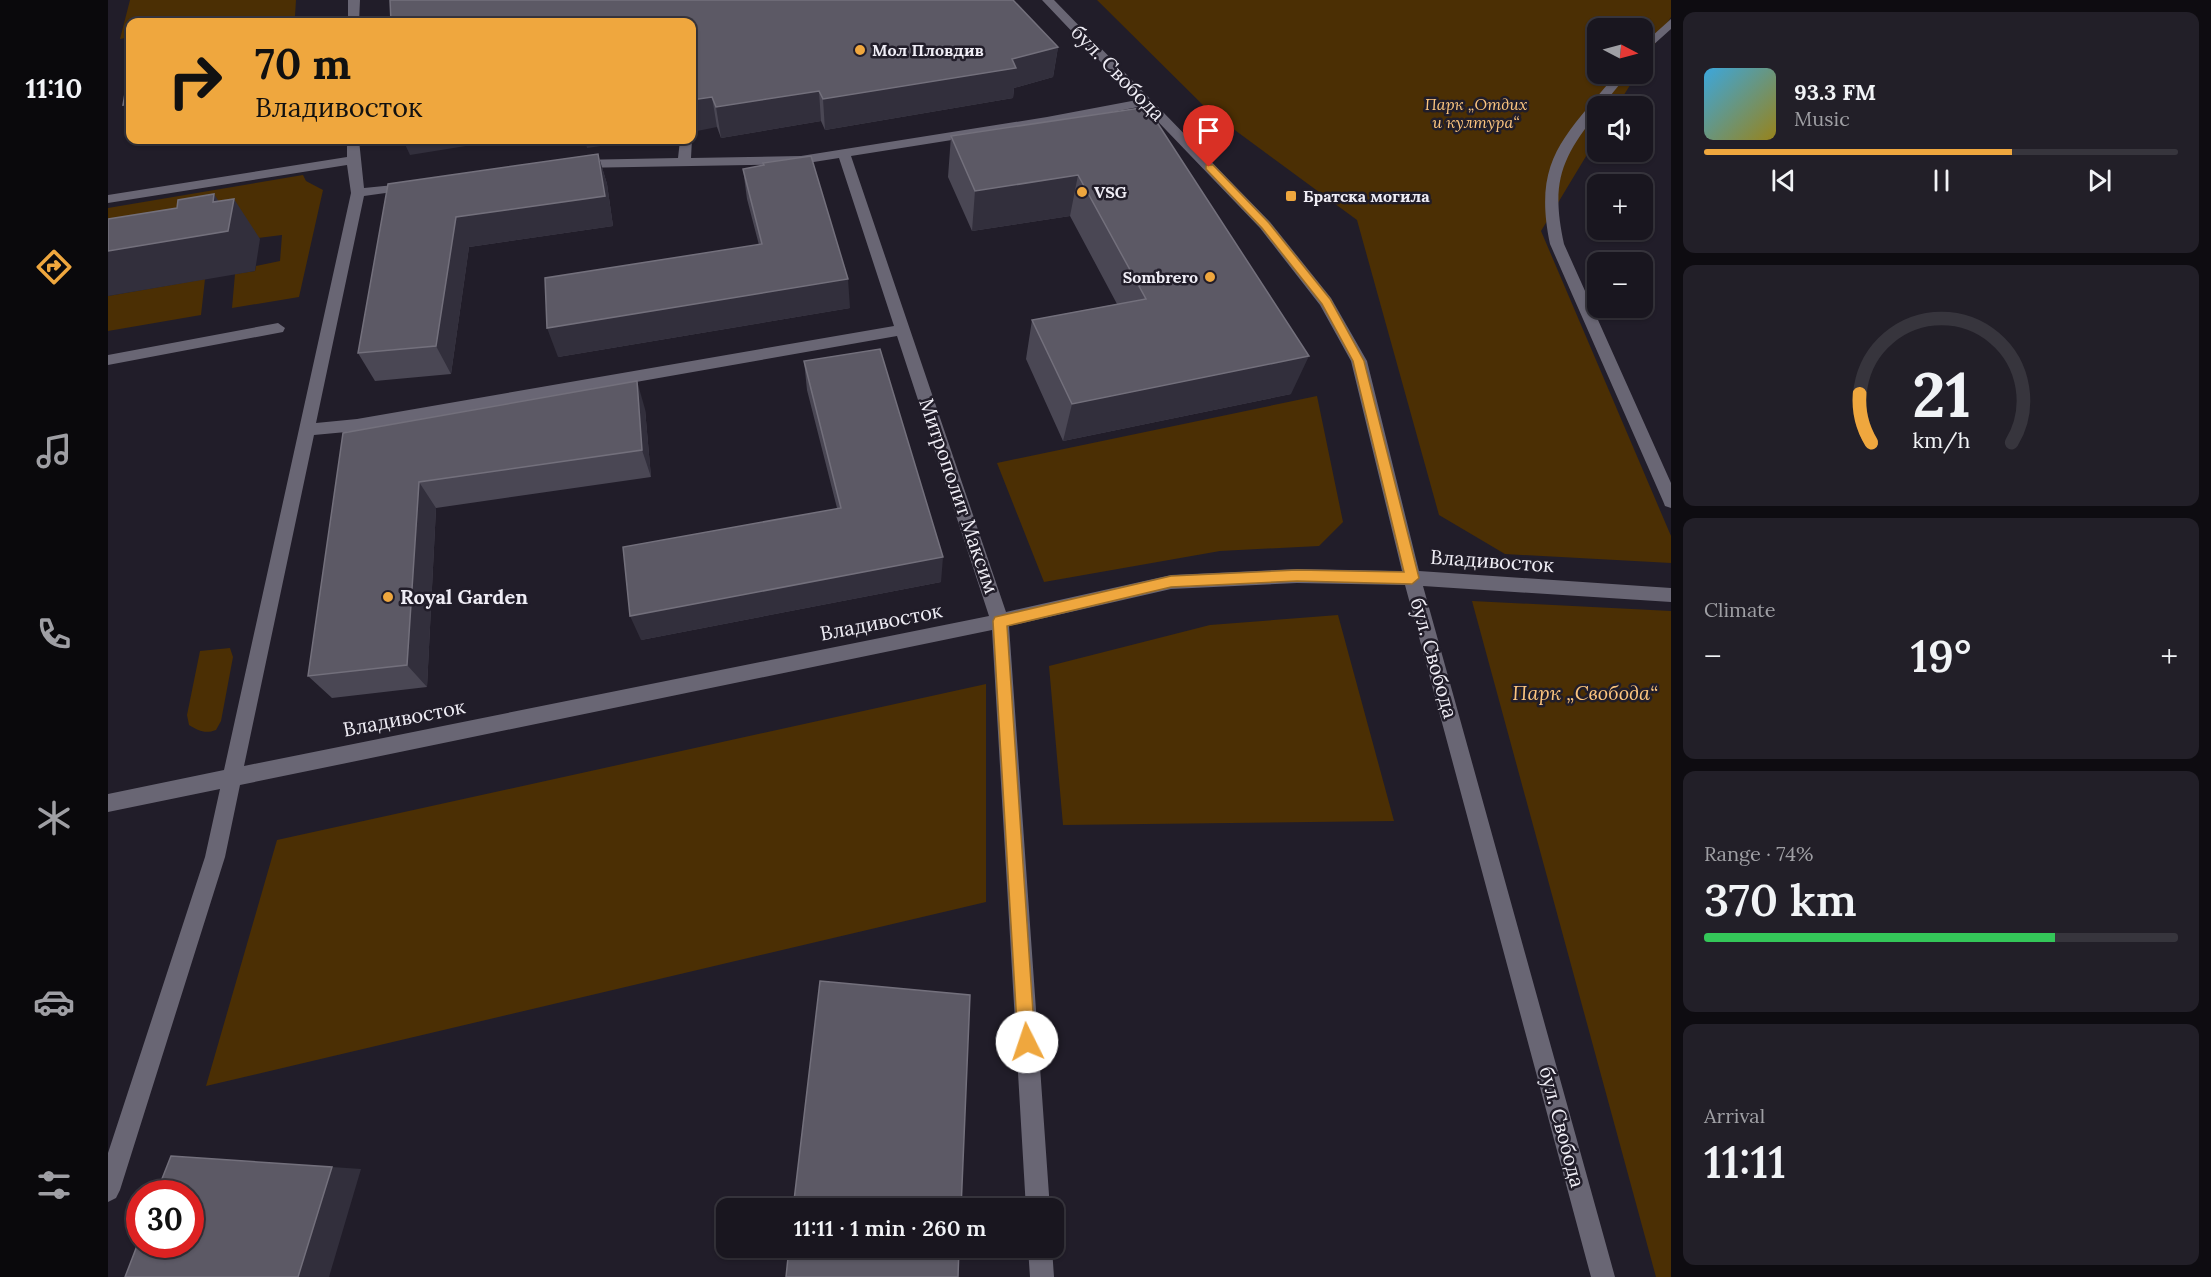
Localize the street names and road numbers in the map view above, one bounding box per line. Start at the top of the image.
street label: бул. Свобода [1066,19,1170,126]
street label: Митрополит Максим [914,395,1005,597]
street label: Владивосток [1429,544,1555,577]
street label: бул. Свобода [1405,595,1464,721]
street label: Владивосток [818,597,944,646]
street label: Владивосток [341,693,467,742]
street label: бул. Свобода [1534,1064,1591,1190]

